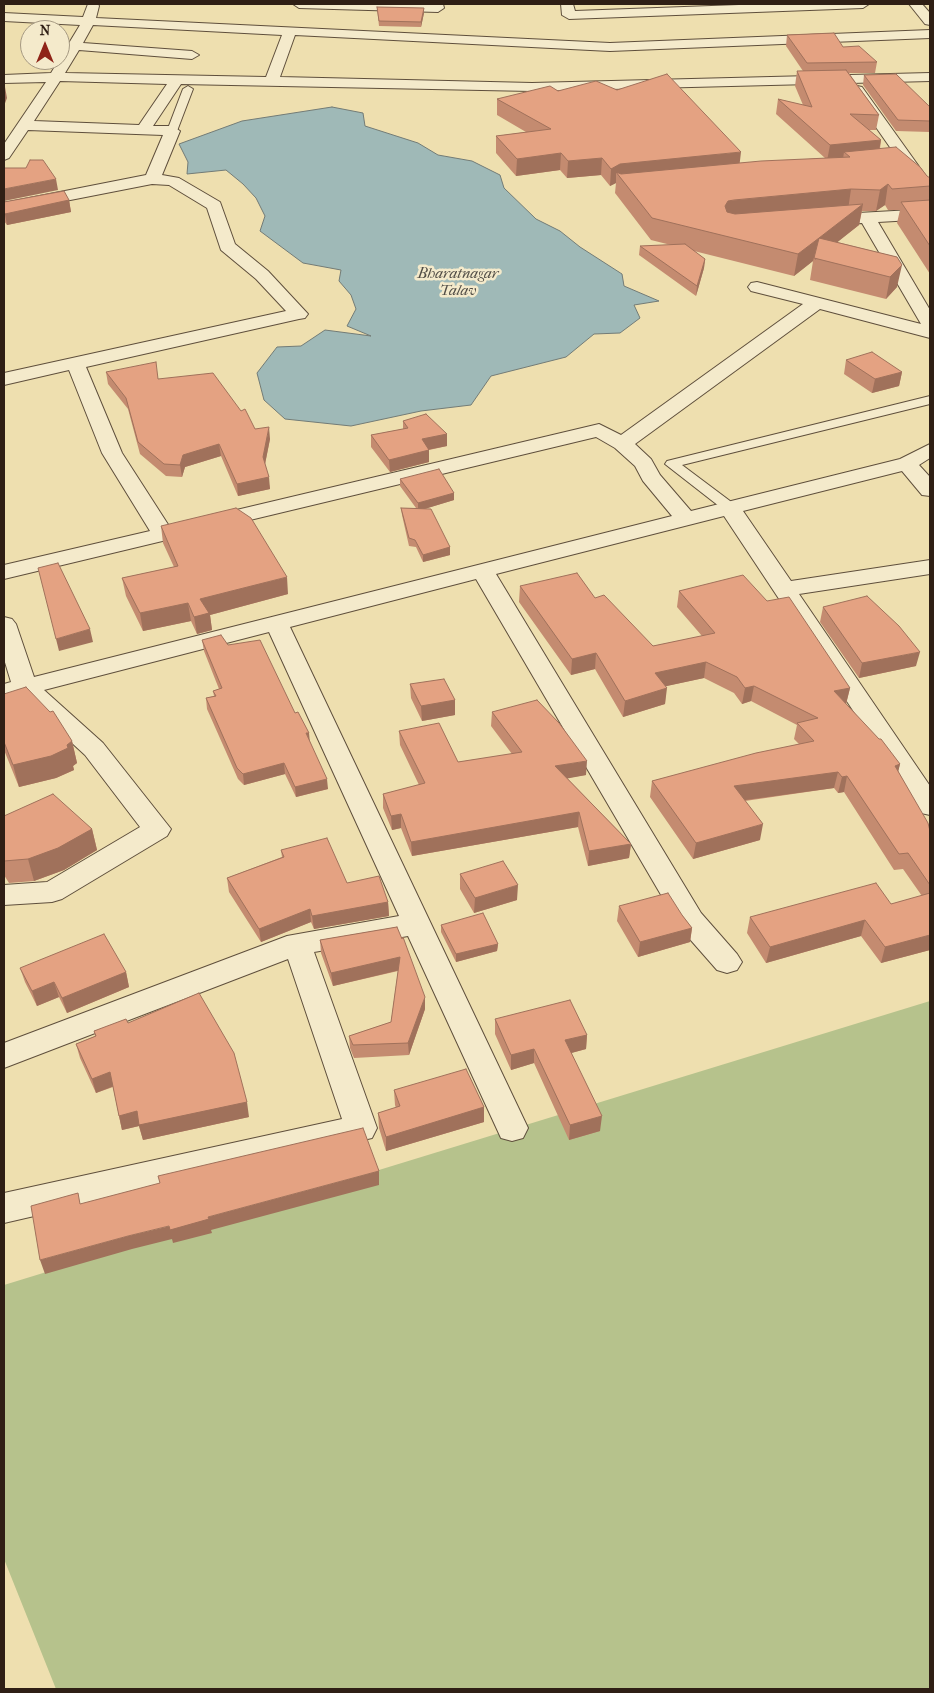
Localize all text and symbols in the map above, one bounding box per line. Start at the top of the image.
north arrow [20,20,70,70]
text: N [40,22,50,39]
water label: Bharatnagar Talav [417,265,499,300]

